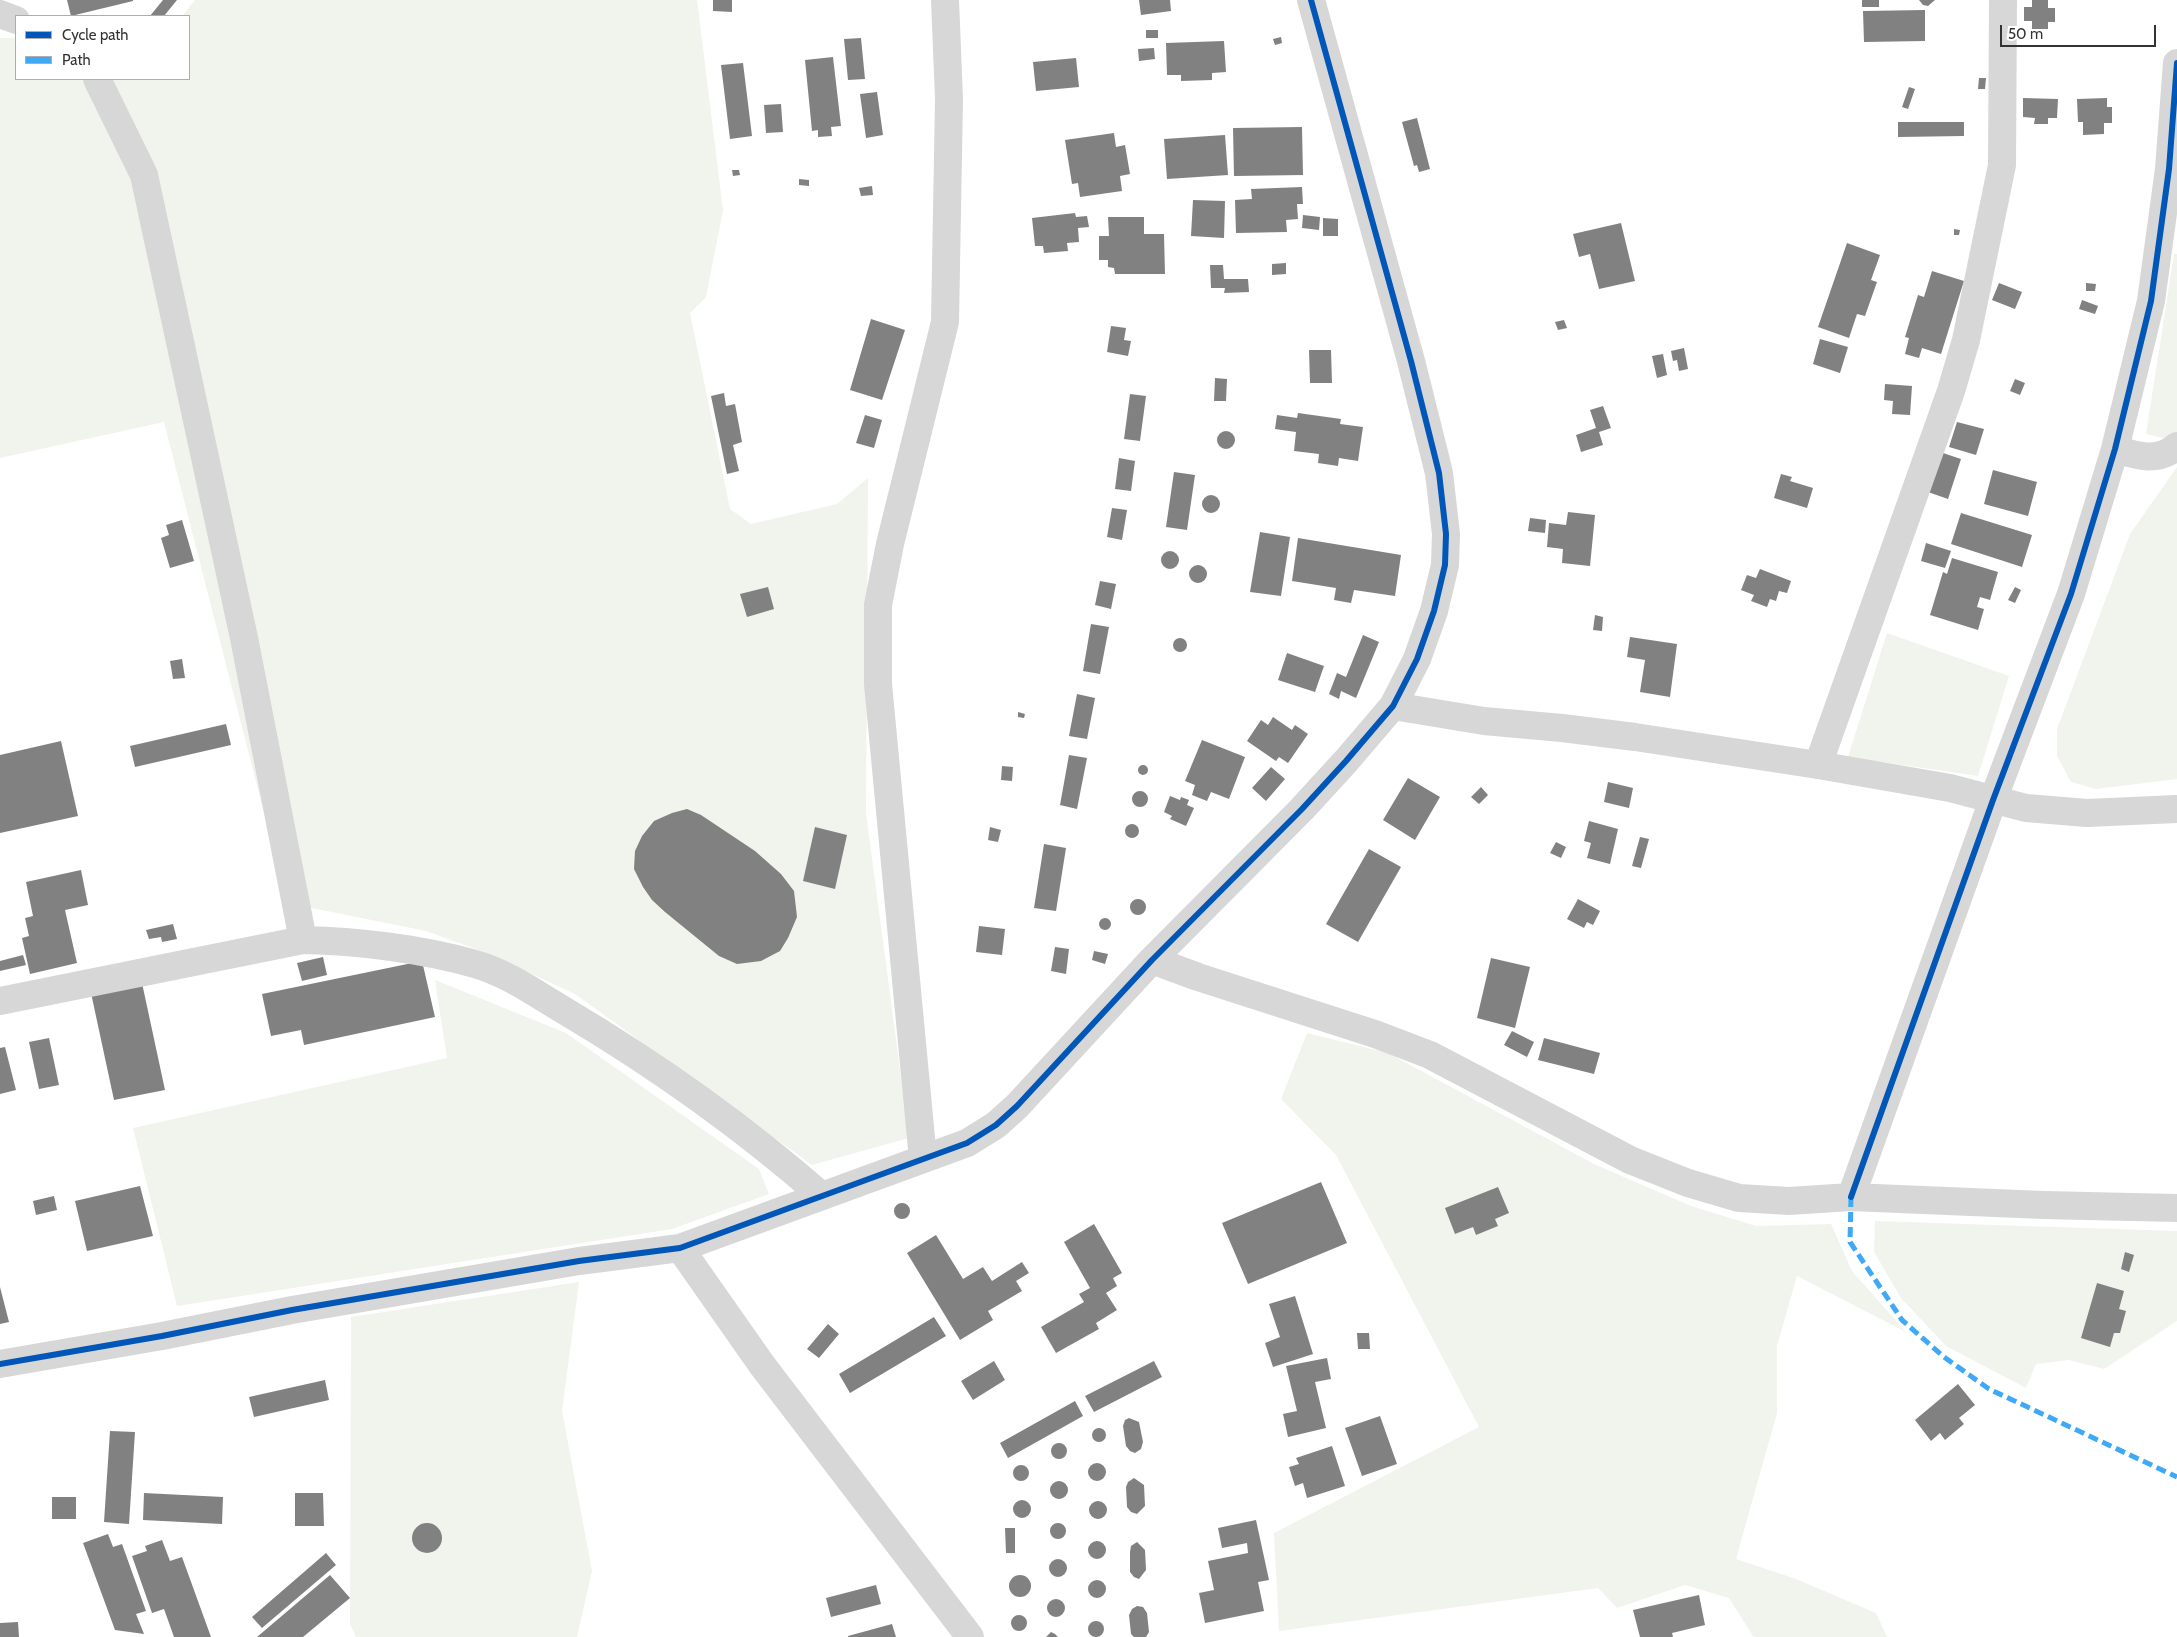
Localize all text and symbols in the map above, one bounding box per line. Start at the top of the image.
legend [15,15,190,80]
scale bar [2002,15,2158,47]
text: 50 m [2008,25,2043,43]
text: Cycle path [62,26,128,44]
text: Path [62,51,91,69]

